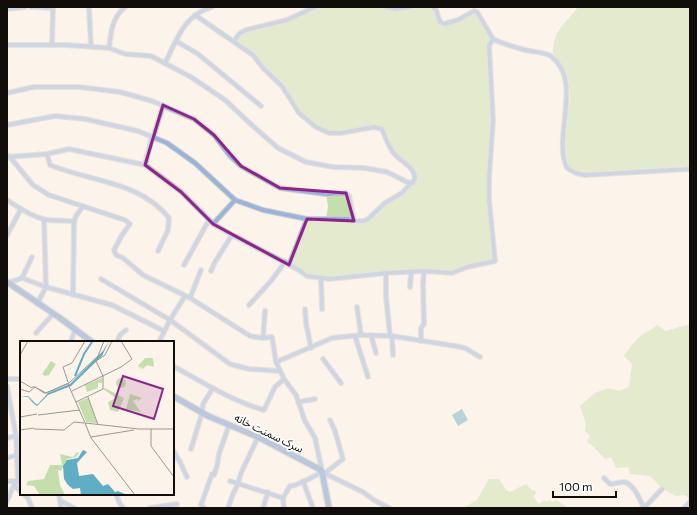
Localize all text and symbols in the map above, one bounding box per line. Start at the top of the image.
inset map [20,341,174,495]
street label: سرک سمنت خانه [232,410,306,456]
scale bar [553,473,616,499]
text: 100 m [559,479,593,493]

